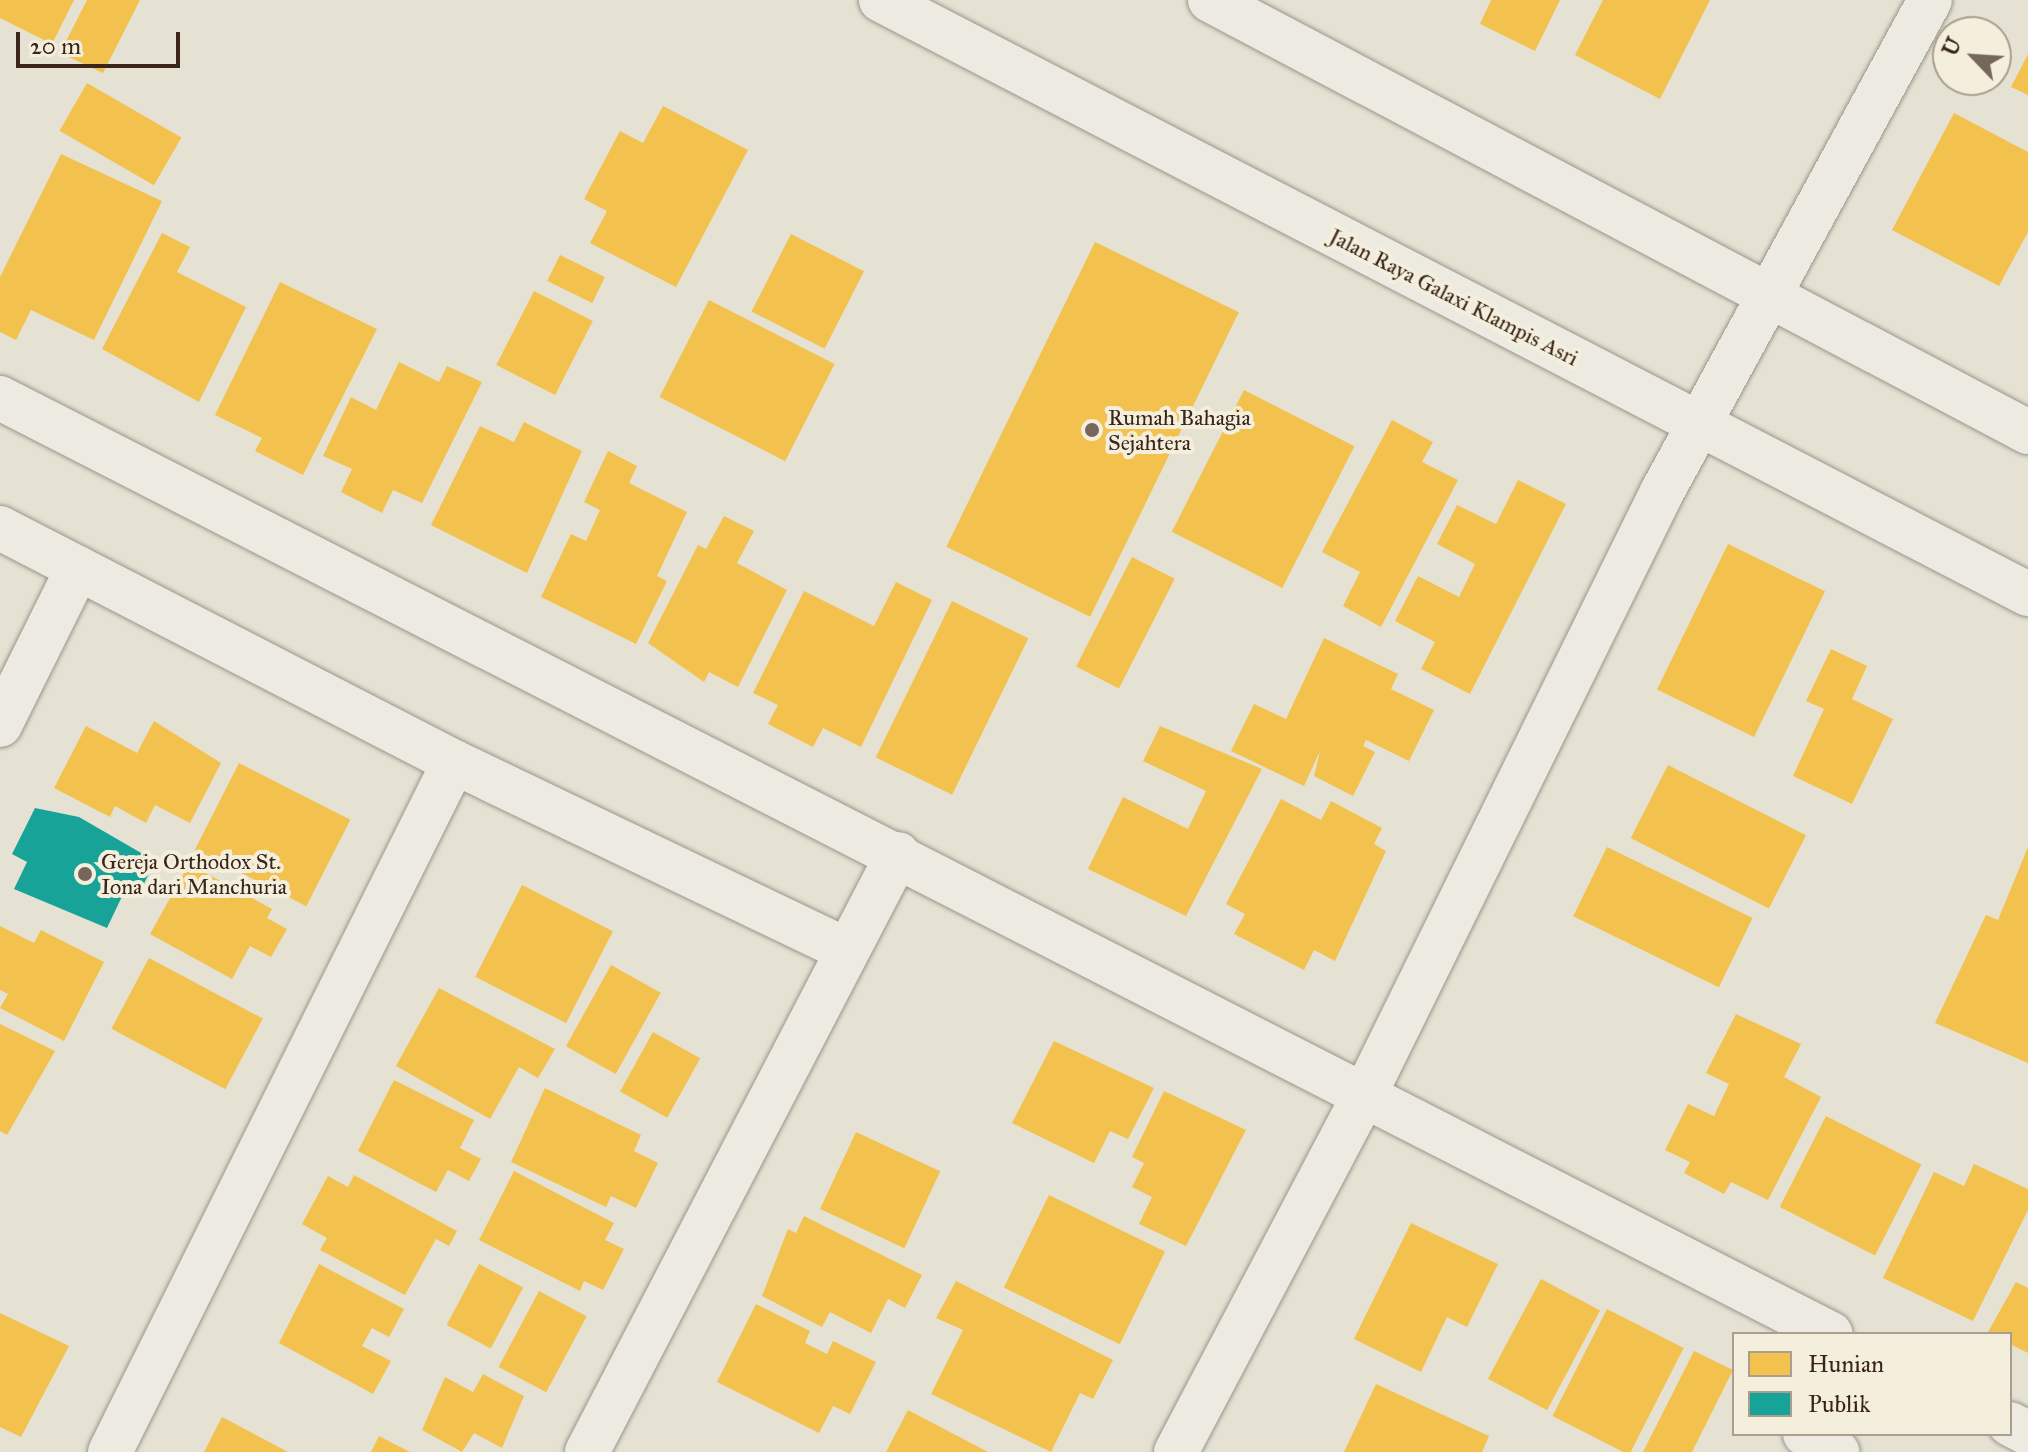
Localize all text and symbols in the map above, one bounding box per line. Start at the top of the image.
scale bar [20,16,184,66]
north arrow [1932,16,2012,96]
text: 20 m [30,31,81,61]
text: U [1936,33,1968,60]
street label: Jalan Raya Galaxi Klampis Asri [1325,223,1583,371]
place label: Rumah Bahagia Sejahtera [1108,404,1251,456]
marker: Rumah Bahagia Sejahtera [1083,421,1101,439]
place label: Gereja Orthodox St. Iona dari Manchuria [101,848,287,900]
marker: Gereja Orthodox St. Iona dari Manchuria [76,865,94,883]
legend [1732,1332,2012,1436]
text: Hunian [1808,1349,1884,1379]
text: Publik [1808,1389,1870,1419]

